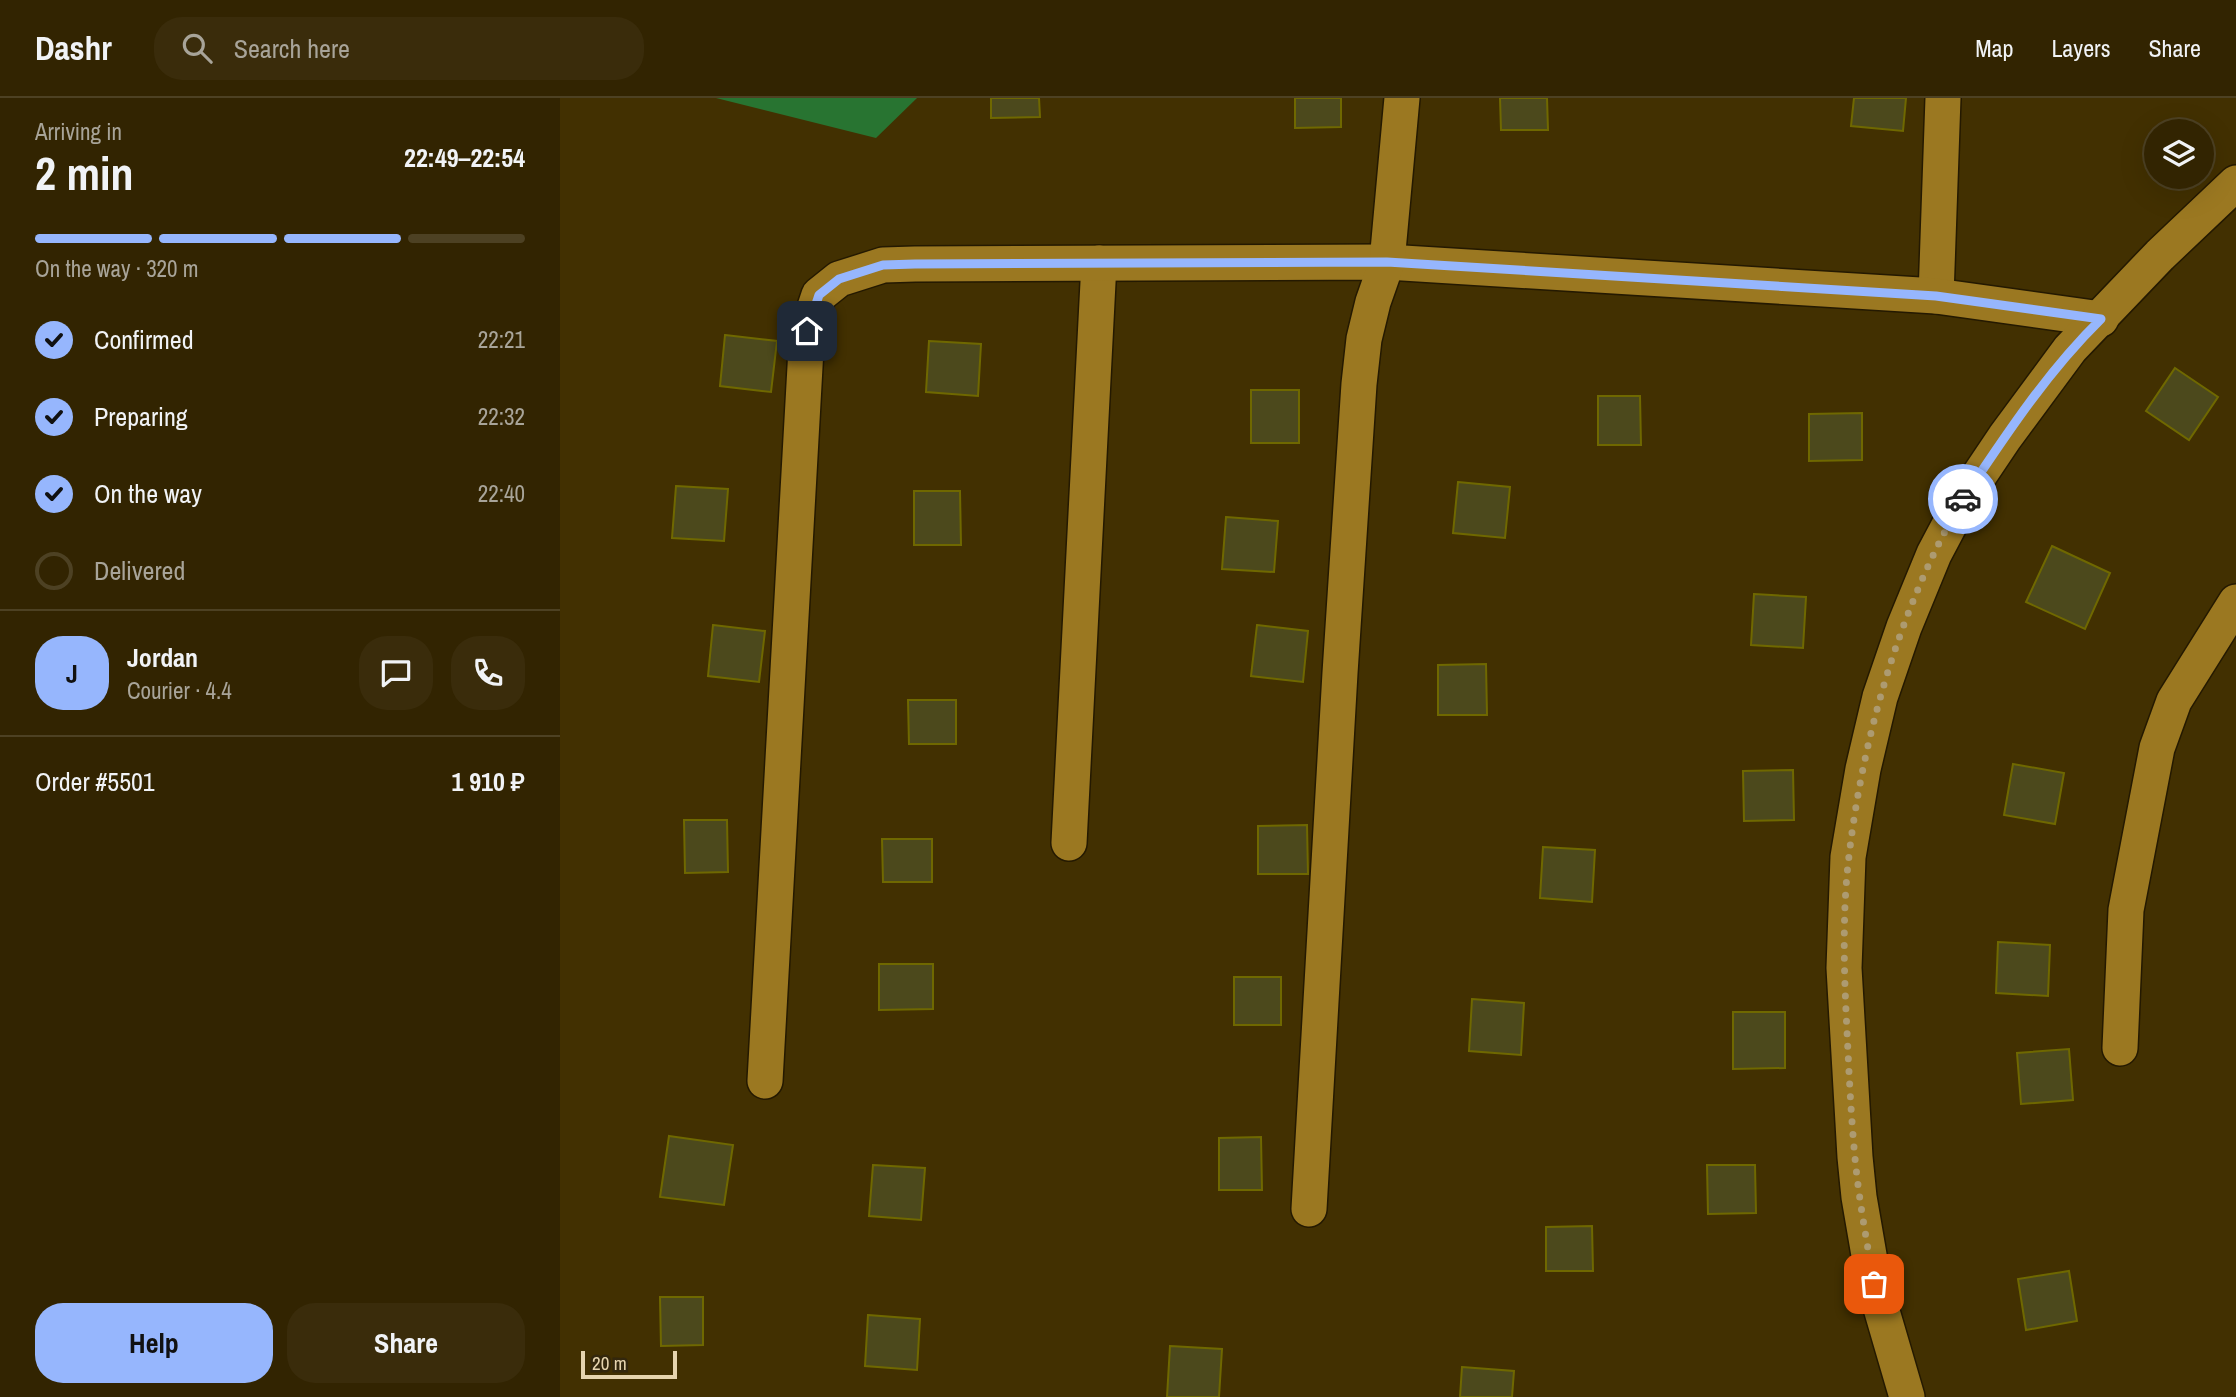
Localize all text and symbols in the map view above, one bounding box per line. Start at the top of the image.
search box [154,17,644,80]
text: Dashr [35,26,112,70]
icon: search [178,29,216,67]
text: Search here [234,31,350,66]
text: Map [1975,32,2013,64]
text: Layers [2051,32,2110,64]
text: Share [2148,32,2201,64]
text: Arriving in [35,116,122,147]
map controls [2144,119,2214,189]
button: layers [2144,119,2214,189]
text: 22:49–22:54 [404,140,525,175]
text: 2 min [35,142,134,204]
text: On the way · 320 m [35,253,199,284]
pin [777,301,837,361]
icon: home [788,312,826,350]
icon: check [35,321,73,359]
text: Confirmed [94,322,194,357]
text: 22:21 [478,324,525,355]
icon: check [35,398,73,436]
text: Preparing [94,399,188,434]
text: 22:32 [478,401,525,432]
courier [1928,464,1998,534]
icon: check [35,475,73,513]
text: On the way [94,476,202,511]
text: 22:40 [478,478,525,509]
icon: car [1944,480,1982,518]
text: Delivered [94,553,185,588]
button: chat [359,636,433,710]
button: phone [451,636,525,710]
text: Jordan [127,640,198,675]
text: J [66,656,78,691]
text: Courier · 4.4 [127,675,232,706]
text: Order #5501 [35,764,155,799]
text: 1 910 ₽ [451,764,525,799]
pin [1844,1254,1904,1314]
icon: bag [1855,1265,1893,1303]
button: Help [35,1303,273,1383]
button: Share [287,1303,525,1383]
scale bar [581,1348,677,1380]
text: 20 m [592,1350,627,1376]

